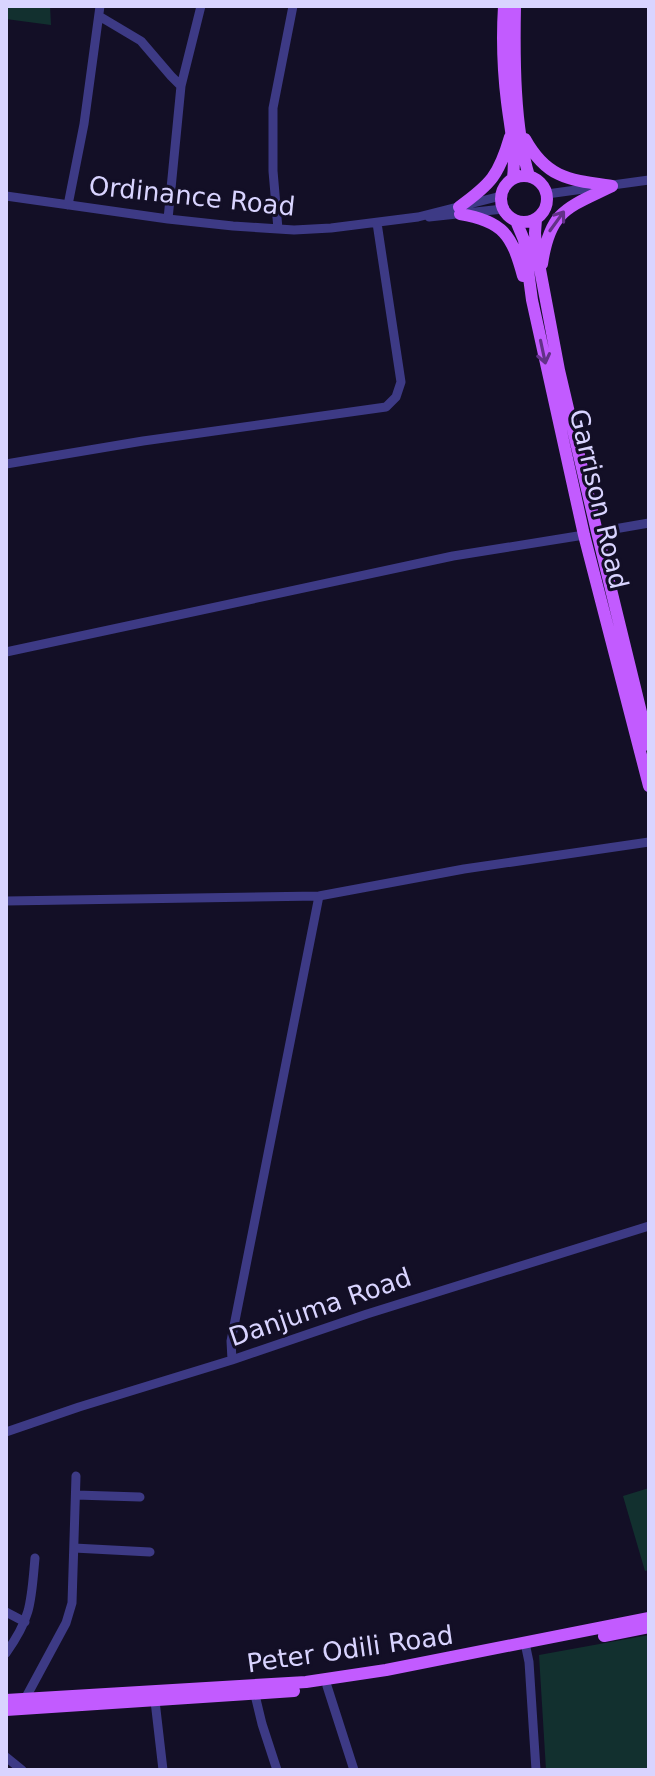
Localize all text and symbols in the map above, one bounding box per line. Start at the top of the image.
street label: Ordinance Road [87,170,297,222]
one-way arrow [549,211,566,232]
one-way arrow [536,339,551,364]
street label: Garrison Road [564,406,634,592]
street label: Danjuma Road [225,1262,415,1352]
street label: Peter Odili Road [245,1620,455,1678]

